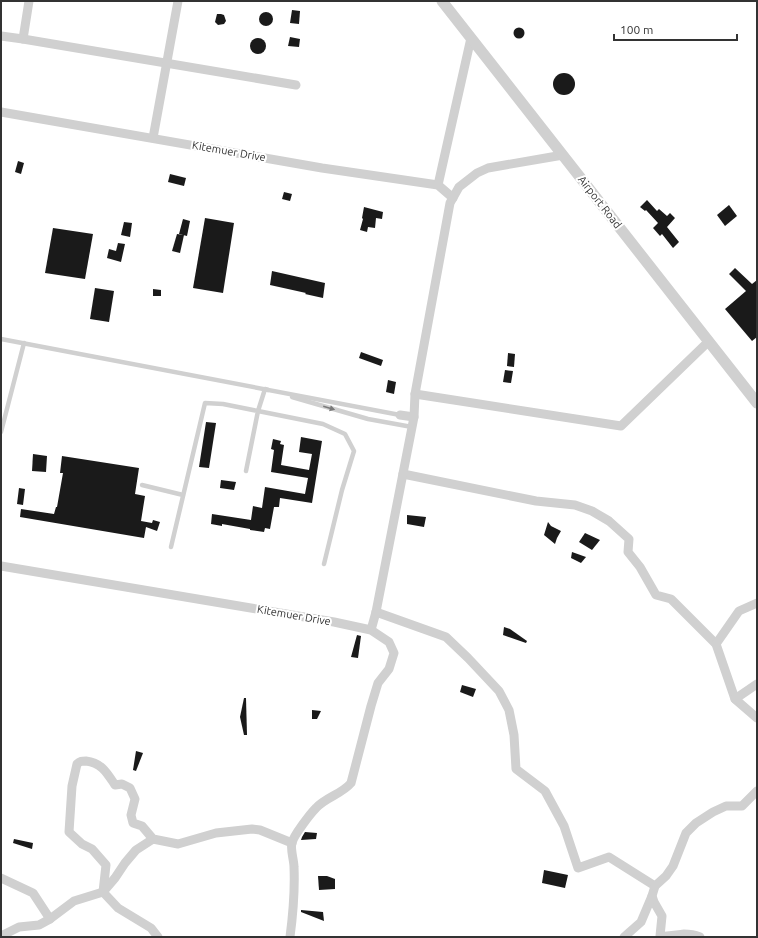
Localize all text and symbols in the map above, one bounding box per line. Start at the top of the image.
scale bar [614,16,737,42]
text: 100 m [620,23,653,36]
street label: Kitemuer Drive [191,139,267,163]
street label: Airport Road [576,173,624,231]
one-way arrow [324,405,336,411]
street label: Kitemuer Drive [256,603,332,627]

